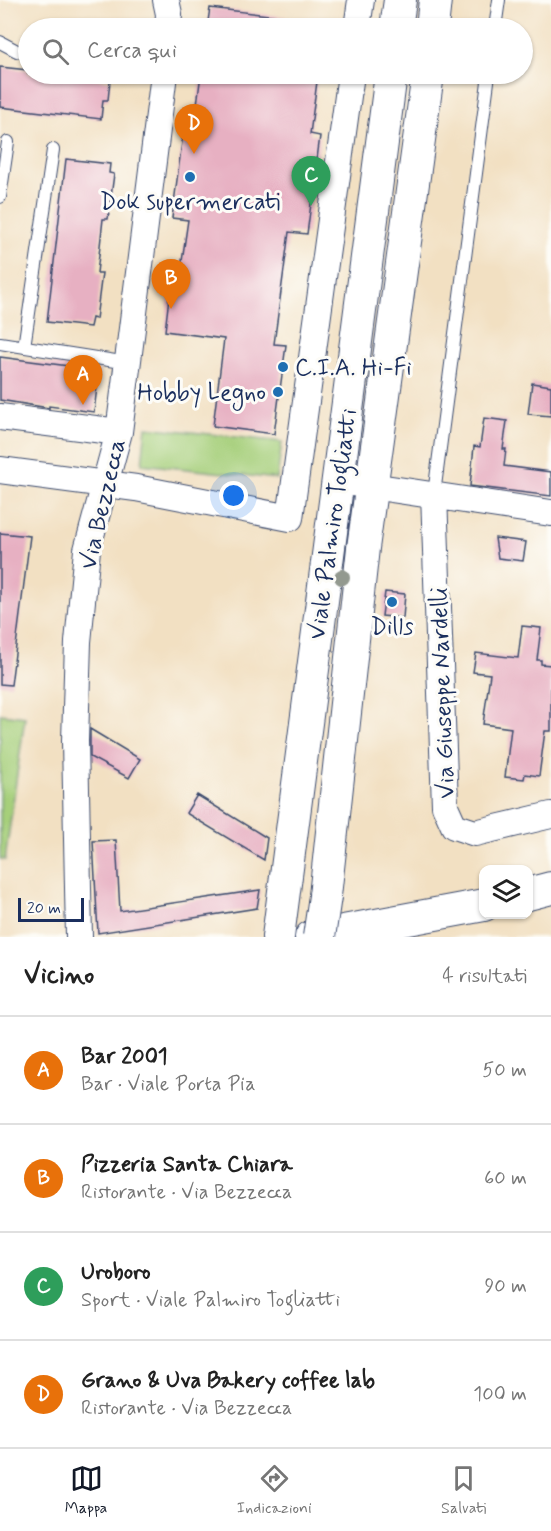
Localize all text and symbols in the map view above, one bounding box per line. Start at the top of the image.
search box [18,18,533,84]
icon: search [39,35,72,68]
text: Cerca qui [87,37,177,65]
pin: D [174,104,214,154]
pin: C [292,156,330,206]
marker: Dok supermercati [183,170,197,184]
place label: Dok supermercati [100,187,280,218]
pin: B [152,260,190,309]
place label: C.I.A. Hi-Fi [295,353,412,384]
pin: A [64,356,103,405]
marker: C.I.A. Hi-Fi [276,360,290,374]
place label: Hobby Legno [137,378,266,411]
marker: Hobby Legno [271,385,285,399]
street label: Viale Palmiro Togliatti [302,407,368,642]
street label: Via Bezzecca [73,436,134,573]
your location [219,481,248,510]
street label: Via Giuseppe Nardelli [424,587,463,799]
marker: Dills [385,595,399,609]
place label: Dills [370,612,414,643]
map controls [479,865,533,919]
button: layers [479,865,533,919]
scale bar [18,895,84,922]
text: 20 m [27,898,61,919]
text: Vicino [24,959,94,993]
text: 4 risultati [442,963,527,990]
text: Bar 2001 [81,1043,168,1071]
text: A [37,1057,50,1084]
text: 50 m [482,1057,527,1084]
text: Bar · Viale Porta Pia [81,1071,256,1098]
text: Pizzeria Santa Chiara [81,1151,293,1179]
text: B [37,1165,50,1192]
text: 60 m [484,1165,527,1192]
text: Ristorante · Via Bezzecca [81,1179,292,1206]
text: Uroboro [81,1259,151,1287]
text: C [36,1273,51,1300]
text: 90 m [484,1273,527,1300]
text: Sport · Viale Palmiro Togliatti [81,1287,340,1314]
text: Grano & Uva Bakery coffee lab [81,1367,375,1395]
text: D [37,1381,50,1408]
text: 100 m [473,1381,527,1408]
text: Ristorante · Via Bezzecca [81,1395,292,1422]
tab: Mappa [65,1462,107,1519]
tab: Indicazioni [237,1462,312,1519]
tab: Salvati [441,1462,486,1519]

